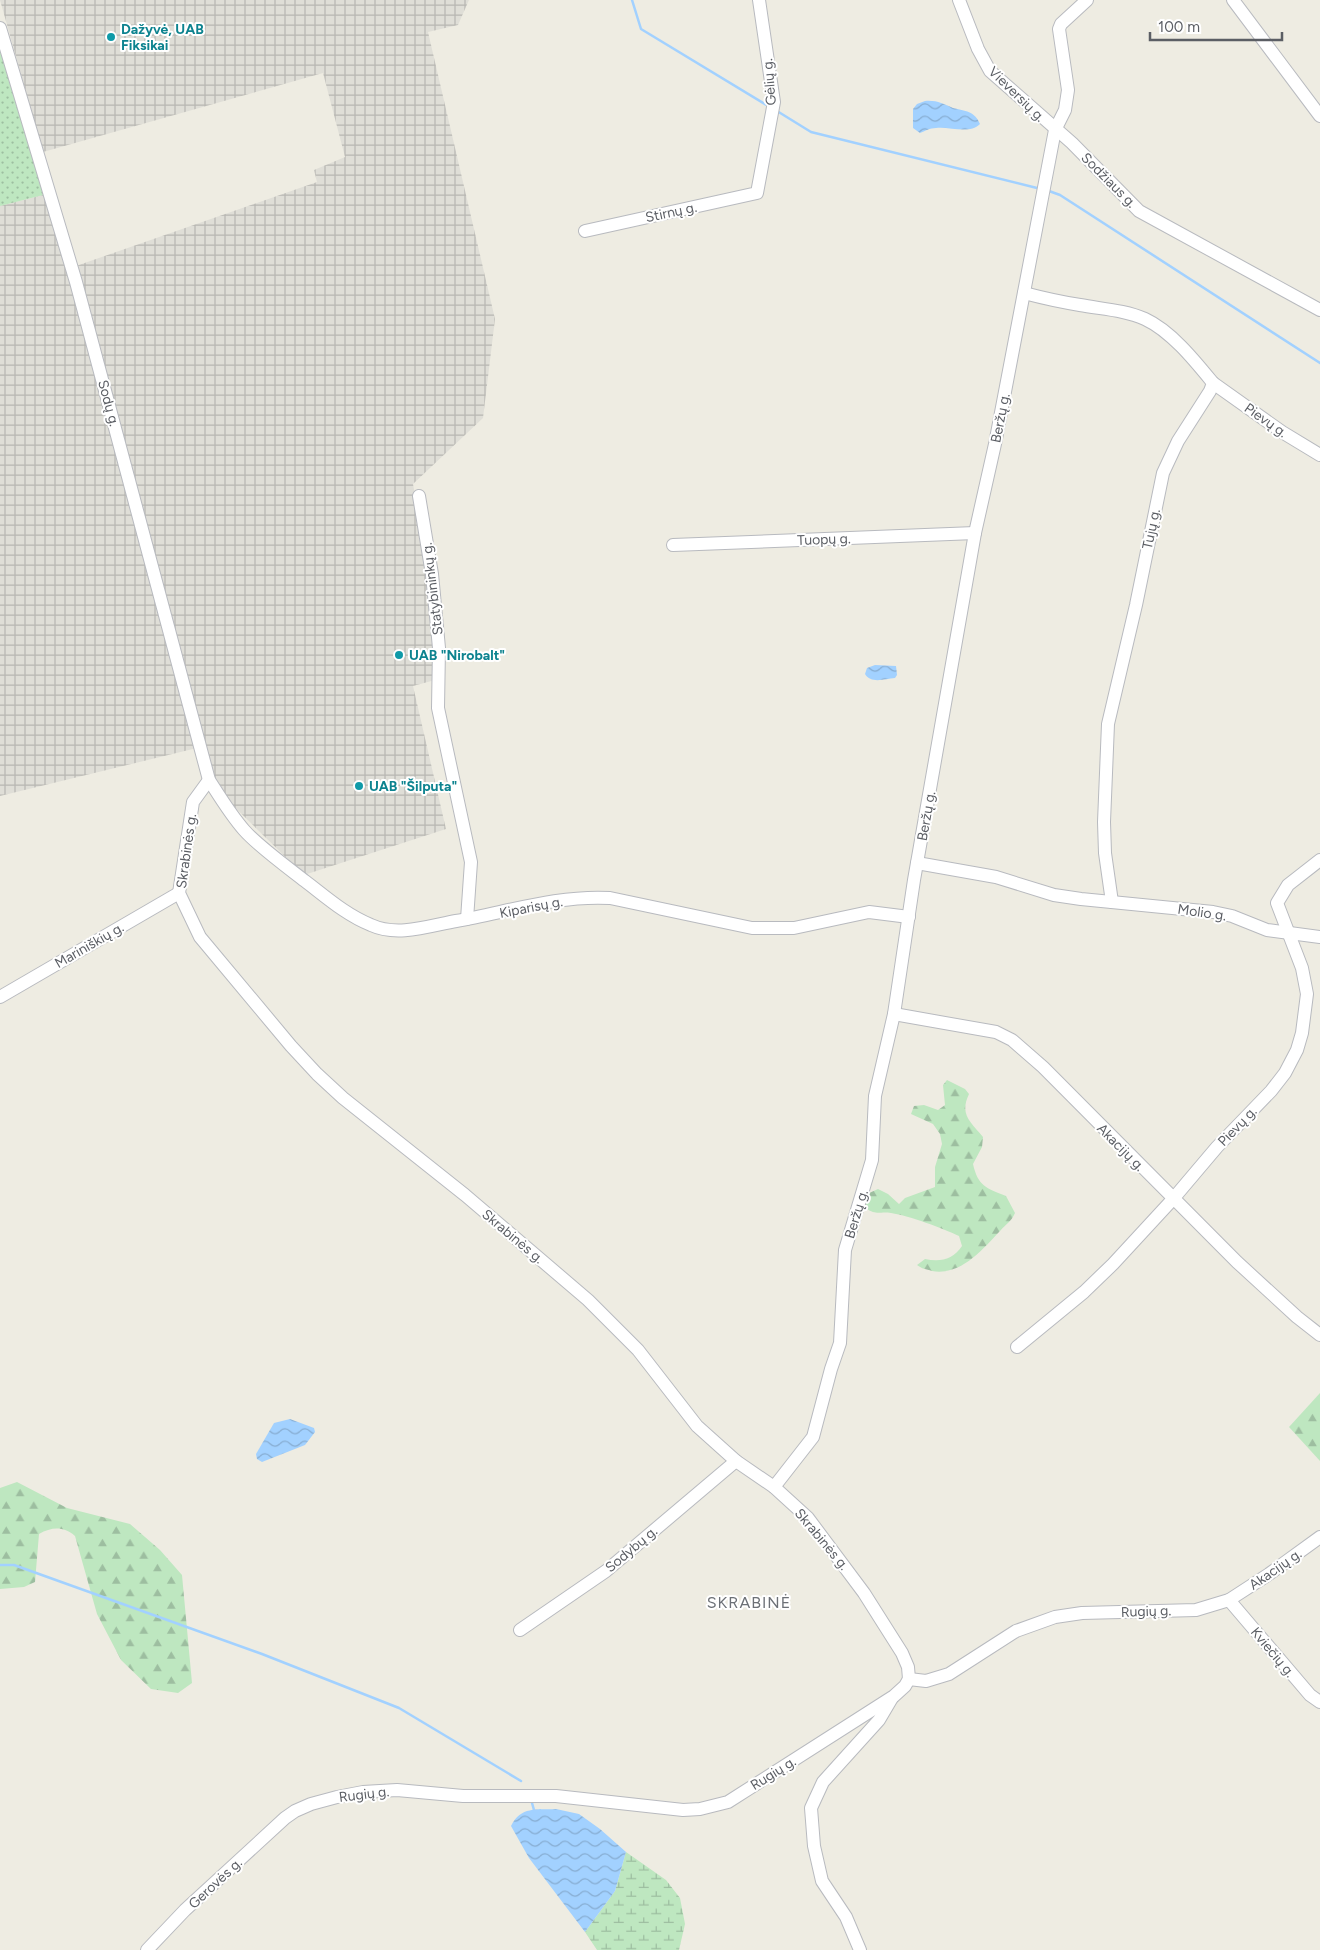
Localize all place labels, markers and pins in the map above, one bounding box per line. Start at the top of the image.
place label: Dažyvė, UAB Fiksikai [121,21,204,54]
marker: Dažyvė, UAB Fiksikai [105,31,117,43]
place label: UAB "Nirobalt" [409,647,505,664]
marker: UAB "Nirobalt" [393,649,405,661]
place label: UAB "Šilputa" [369,778,457,795]
marker: UAB "Šilputa" [353,780,365,792]

